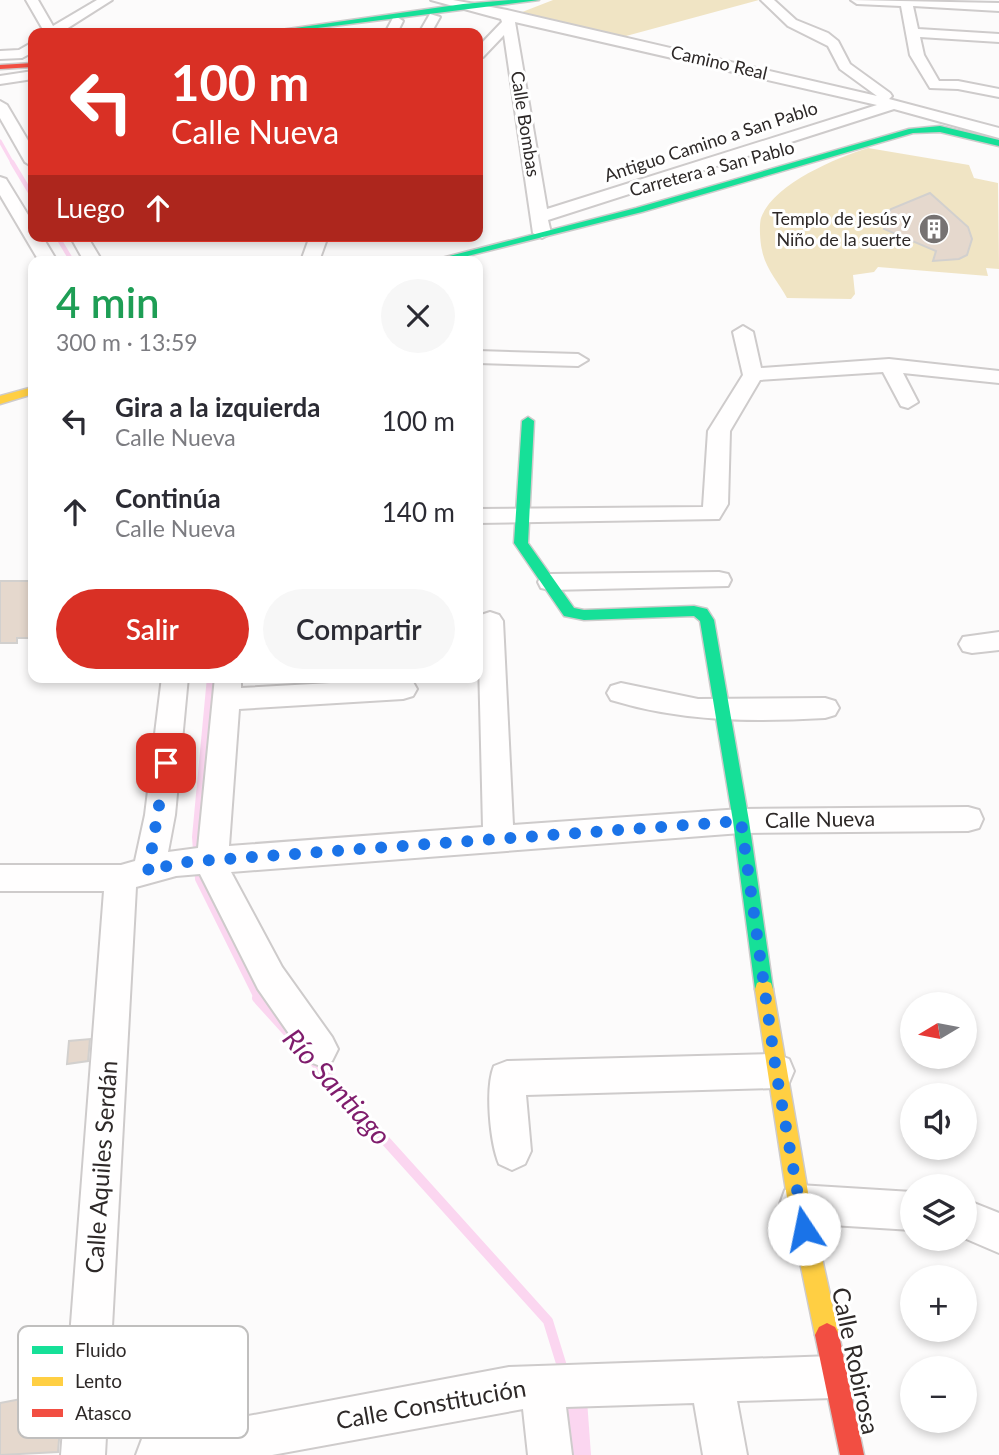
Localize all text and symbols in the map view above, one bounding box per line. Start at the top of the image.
street label: Camino Real [669,40,770,84]
text: 100 m [171,53,309,111]
icon: left [56,56,147,147]
street label: Calle Bombas [507,69,545,179]
street label: Antiguo Camino a San Pablo [601,96,820,186]
text: Calle Nueva [171,112,339,151]
street label: Carretera a San Pablo [627,135,797,201]
icon: ahead [139,189,177,227]
text: Luego [56,192,125,224]
place label: Templo de jesús y Niño de la suerte [772,207,912,250]
building icon: Templo de jesús y Niño de la suerte [917,212,951,246]
text: 4 min [56,277,160,327]
button: close [381,279,455,353]
text: 300 m · 13:59 [56,328,198,356]
text: Gira a la izquierda [115,391,321,423]
icon: left [56,402,94,440]
text: 100 m [382,405,455,437]
text: Calle Nueva [115,423,236,451]
text: Continúa [115,482,221,514]
icon: ahead [56,493,94,531]
text: 140 m [382,496,455,528]
text: Calle Nueva [115,514,236,542]
button: Salir [56,589,249,669]
button: Compartir [263,589,455,669]
pin [136,733,196,793]
icon: arrive [147,744,185,782]
street label: Calle Nueva [765,805,875,832]
north arrow [900,992,976,1069]
map controls [900,992,977,1433]
water label: Río Santiago [277,1021,399,1152]
street label: Calle Aquiles Serdán [79,1059,122,1274]
button: sound [900,1083,977,1160]
button: layers [900,1174,977,1251]
position arrow [767,1192,841,1266]
button: + [900,1265,977,1342]
street label: Calle Robirosa [827,1285,886,1437]
legend [18,1326,248,1438]
text: Fluido [75,1338,127,1361]
button: − [900,1356,977,1433]
text: Lento [75,1369,122,1392]
street label: Calle Constitución [334,1373,528,1434]
text: Atasco [75,1401,131,1424]

